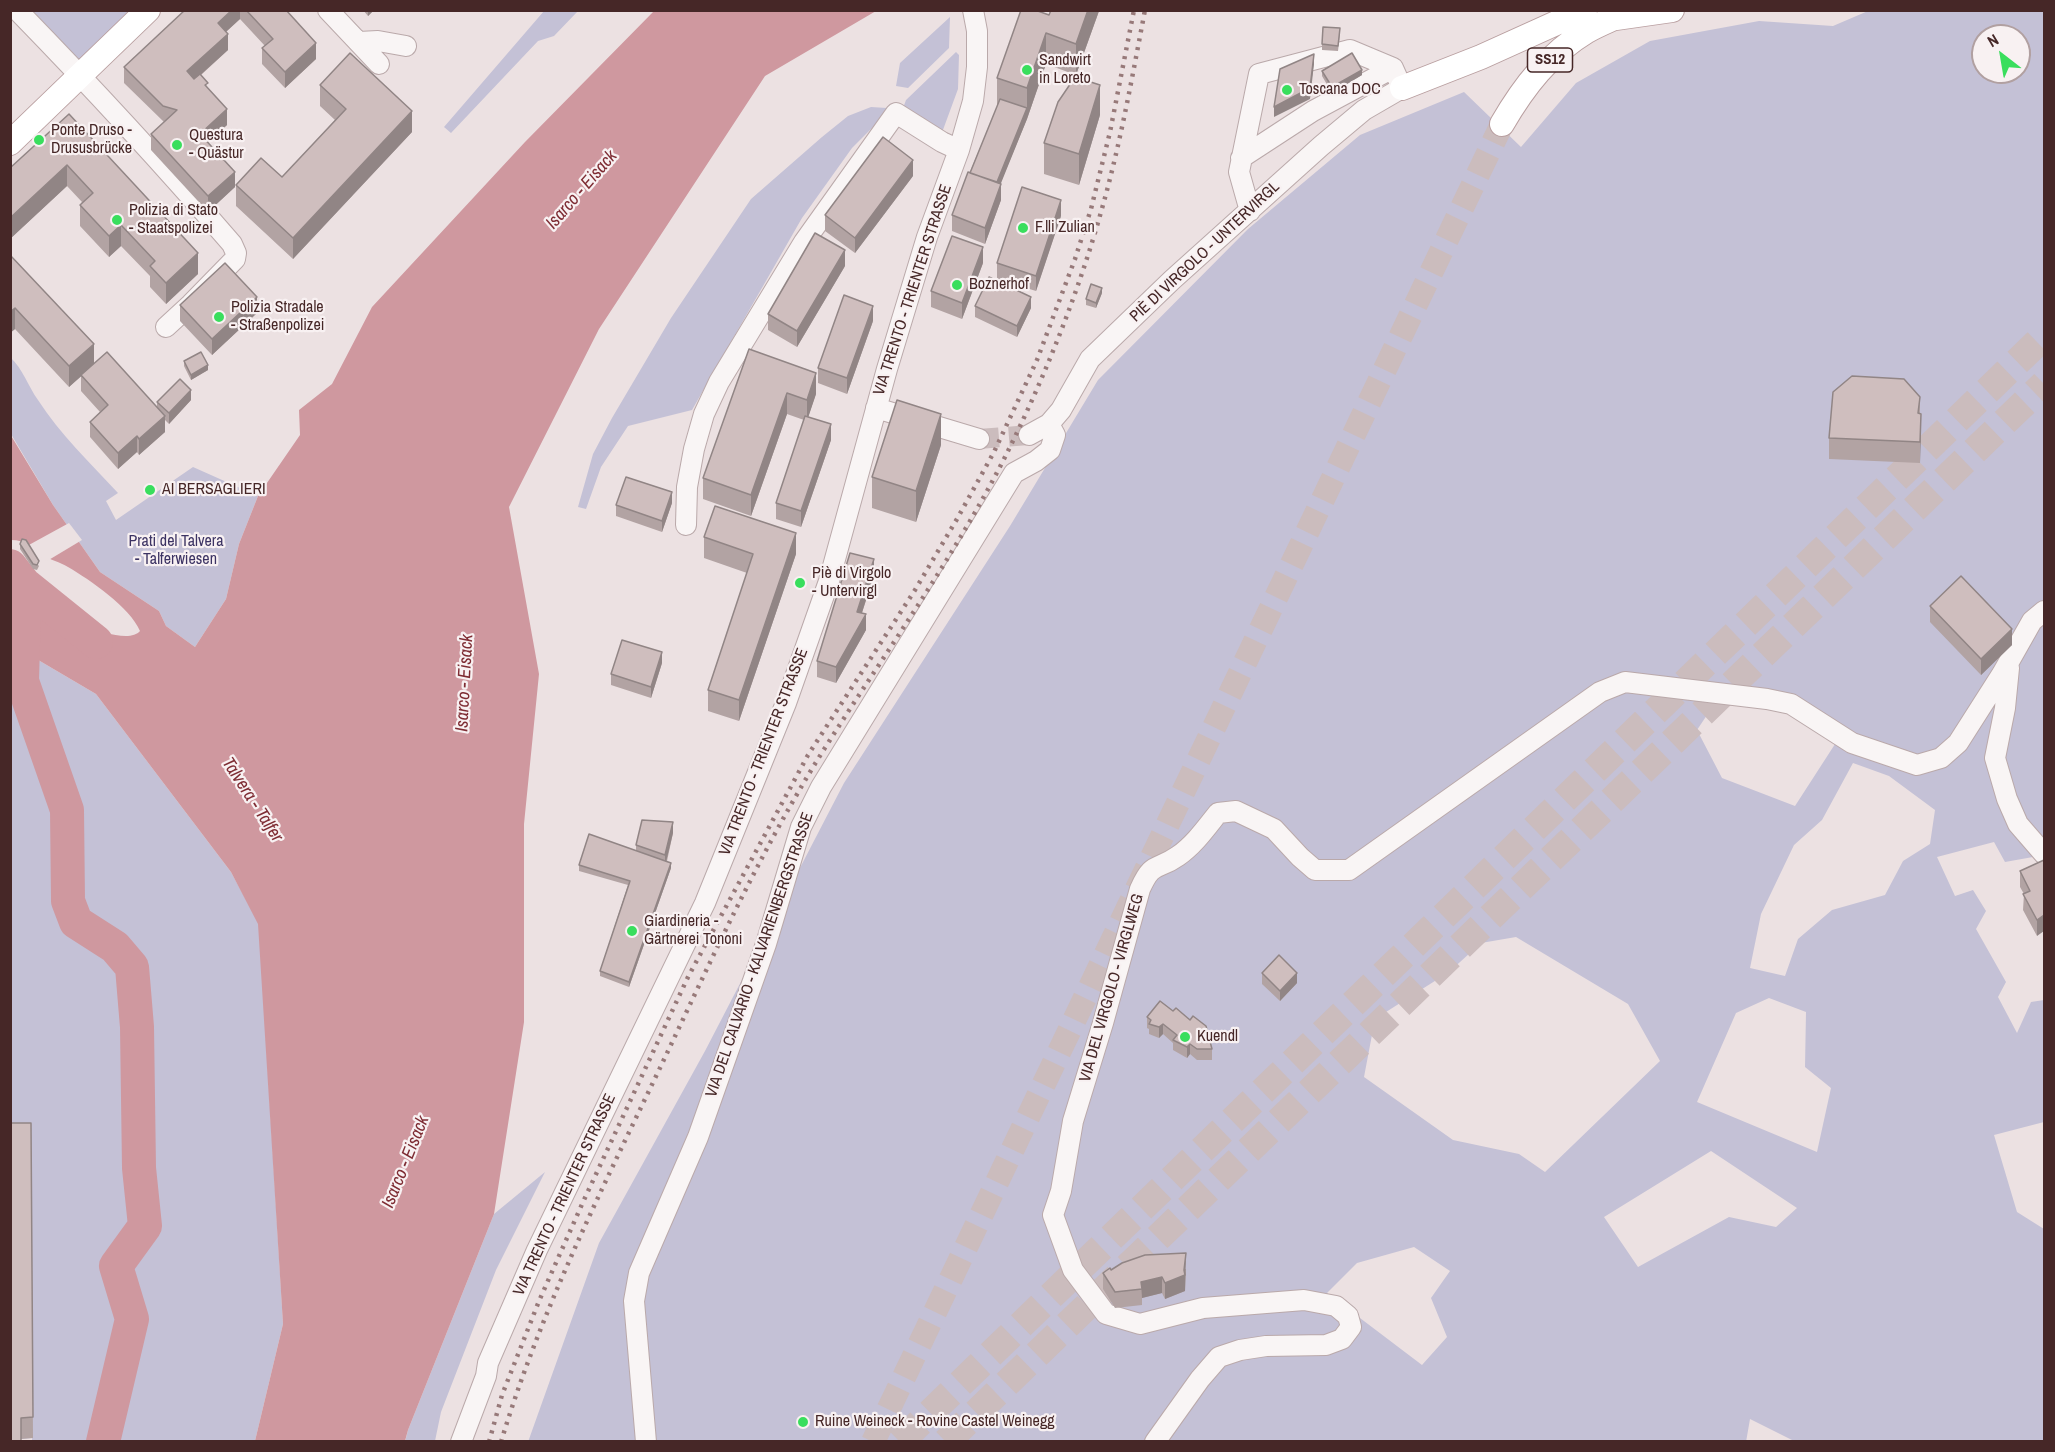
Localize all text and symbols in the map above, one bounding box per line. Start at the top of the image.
north arrow [1971,24,2031,84]
text: N [1983,28,2002,52]
road number: SS12 [1528,48,1572,72]
place label: Sandwirt in Loreto [1039,51,1091,89]
marker: Sandwirt in Loreto [1020,63,1034,77]
place label: Toscana DOC [1299,80,1381,100]
marker: Toscana DOC [1280,83,1294,97]
place label: Ponte Druso - Drususbrücke [51,121,132,159]
place label: Questura - Quästur [189,126,244,164]
marker: Ponte Druso - Drususbrücke [32,133,46,147]
marker: Questura - Quästur [170,138,184,152]
water label: Isarco - Eisack [542,146,622,234]
street label: PIÈ DI VIRGOLO - UNTERVIRGL [1126,178,1284,326]
street label: VIA TRENTO - TRIENTER STRASSE [870,182,956,398]
place label: Polizia di Stato - Staatspolizei [129,201,218,239]
marker: Polizia di Stato - Staatspolizei [110,213,124,227]
place label: F.lli Zulian [1035,218,1095,238]
marker: F.lli Zulian [1016,221,1030,235]
place label: Boznerhof [969,275,1029,295]
marker: Boznerhof [950,278,964,292]
place label: Polizia Stradale - Straßenpolizei [231,298,324,336]
marker: Polizia Stradale - Straßenpolizei [212,310,226,324]
place label: AI BERSAGLIERI [162,480,266,500]
marker: AI BERSAGLIERI [143,483,157,497]
park label: Prati del Talvera - Talferwiesen [128,532,224,570]
place label: Piè di Virgolo - Untervirgl [812,564,891,602]
marker: Piè di Virgolo - Untervirgl [793,576,807,590]
water label: Isarco - Eisack [452,634,478,732]
street label: VIA TRENTO - TRIENTER STRASSE [715,646,813,858]
water label: Talvera - Talfer [217,754,287,846]
street label: VIA DEL CALVARIO - KALVARIENBERGSTRASSE [702,810,818,1100]
street label: VIA DEL VIRGOLO - VIRGLWEG [1076,892,1148,1084]
place label: Giardineria - Gärtnerei Tononi [644,912,742,950]
marker: Giardineria - Gärtnerei Tononi [625,924,639,938]
place label: Kuendl [1197,1027,1238,1047]
marker: Kuendl [1178,1030,1192,1044]
street label: VIA TRENTO - TRIENTER STRASSE [510,1091,620,1299]
water label: Isarco - Eisack [378,1113,434,1211]
place label: Ruine Weineck - Rovine Castel Weinegg [815,1412,1054,1432]
marker: Ruine Weineck - Rovine Castel Weinegg [796,1415,810,1429]

